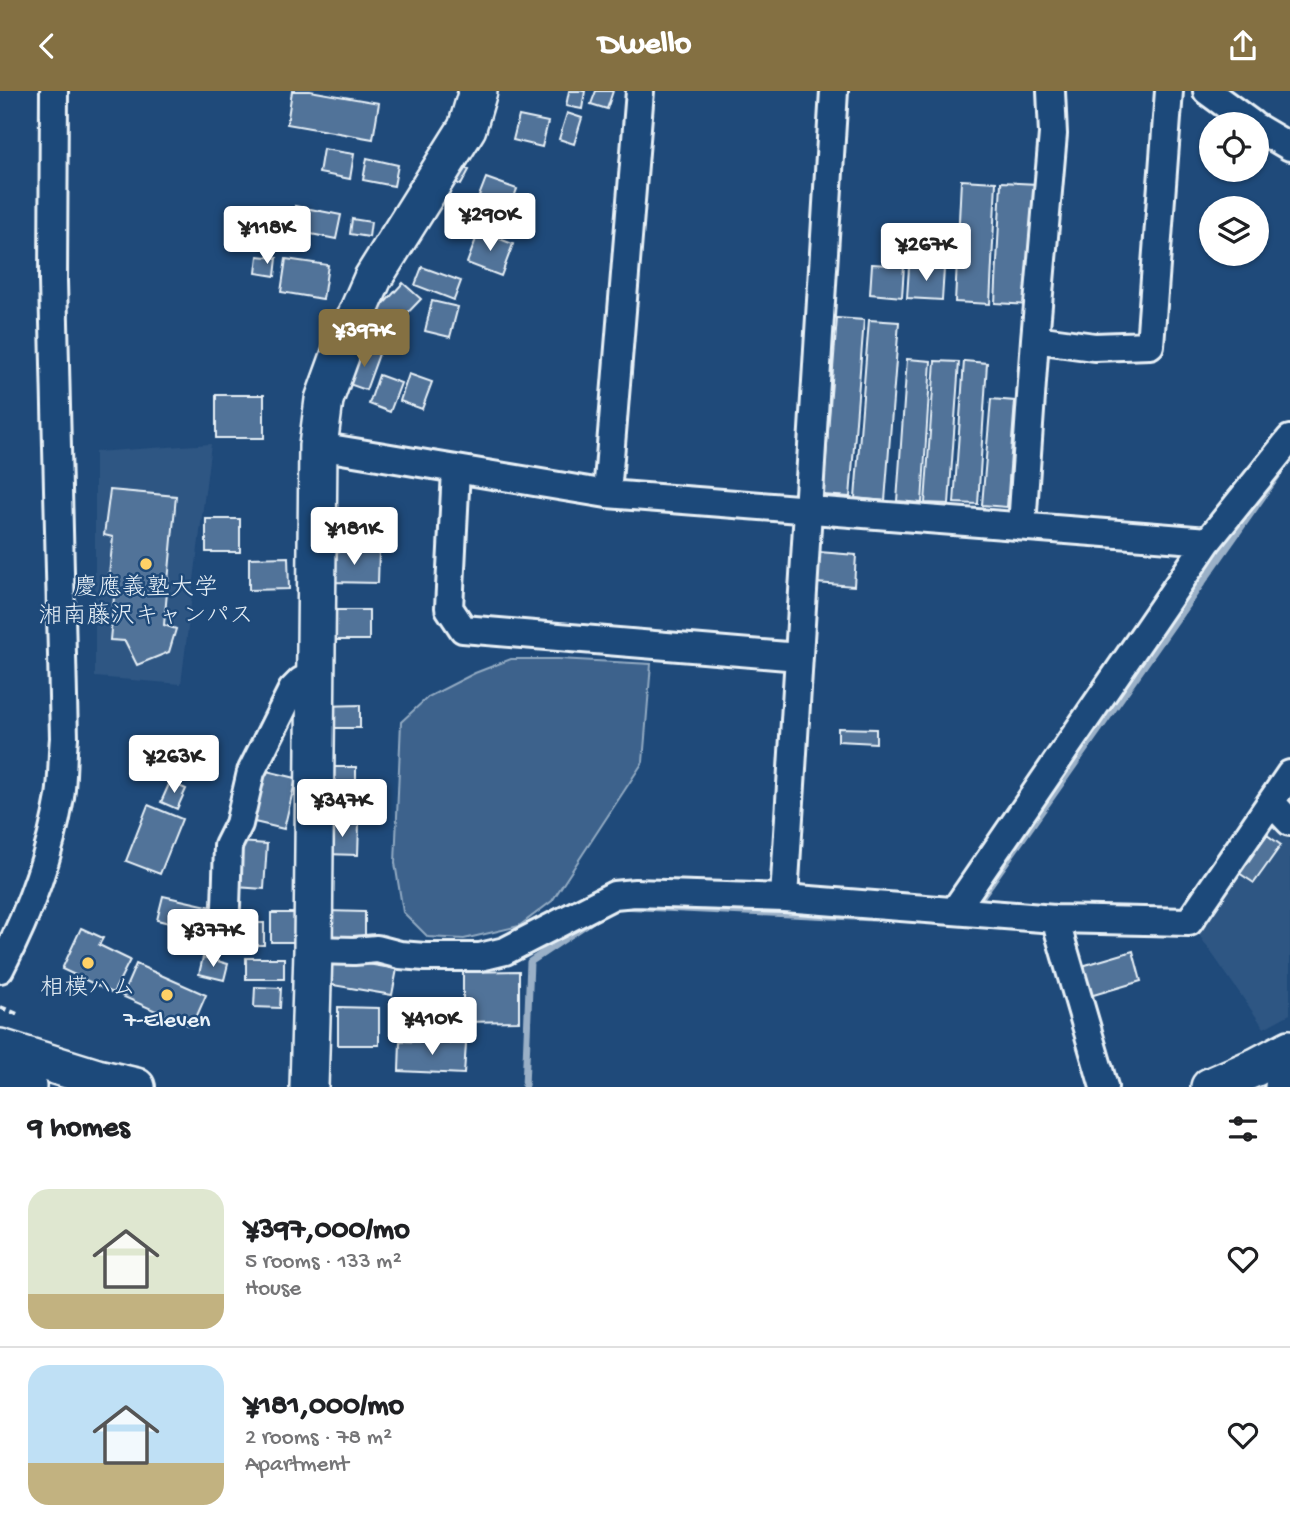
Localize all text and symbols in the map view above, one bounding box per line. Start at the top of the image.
icon: back [28,27,66,65]
text: Dwello [599,27,691,65]
icon: share [1224,27,1262,65]
map controls [1199,112,1269,266]
button: locate [1199,112,1269,182]
pin: ¥290K [441,193,539,253]
button: layers [1199,196,1269,266]
text: ¥290K [460,202,520,229]
pin: ¥118K [218,207,316,266]
text: ¥118K [240,215,294,242]
pin: ¥267K [877,223,975,283]
text: ¥267K [897,232,955,259]
pin: ¥397K [315,309,413,369]
text: ¥397K [335,318,393,345]
pin: ¥181K [305,507,403,567]
text: ¥181K [327,516,381,543]
marker: 慶應義塾大学 湘南藤沢キャンパス [138,556,154,572]
place label: 慶應義塾大学 湘南藤沢キャンパス [38,574,254,632]
pin: ¥263K [125,735,223,795]
text: ¥263K [145,744,203,771]
pin: ¥347K [293,779,391,839]
text: ¥347K [313,788,371,815]
pin: ¥377K [164,909,262,969]
text: ¥377K [183,918,243,945]
marker: 相模ハム [80,955,96,971]
place label: 相模ハム [40,974,136,1004]
marker: 7-Eleven [159,987,175,1003]
pin: ¥410K [383,997,481,1057]
text: ¥410K [404,1006,460,1033]
place label: 7-Eleven [122,1007,211,1036]
icon: filters [1224,1110,1262,1148]
text: 9 homes [28,1112,130,1147]
text: ¥397,000/mo [245,1214,410,1249]
icon: home [84,1217,168,1301]
icon: heart [1224,1240,1262,1278]
text: 5 rooms · 133 m² [245,1249,402,1276]
text: House [245,1276,301,1303]
text: ¥181,000/mo [245,1390,404,1425]
icon: home [84,1393,168,1477]
icon: heart [1224,1416,1262,1454]
text: 2 rooms · 78 m² [245,1425,392,1452]
text: Apartment [245,1452,349,1479]

